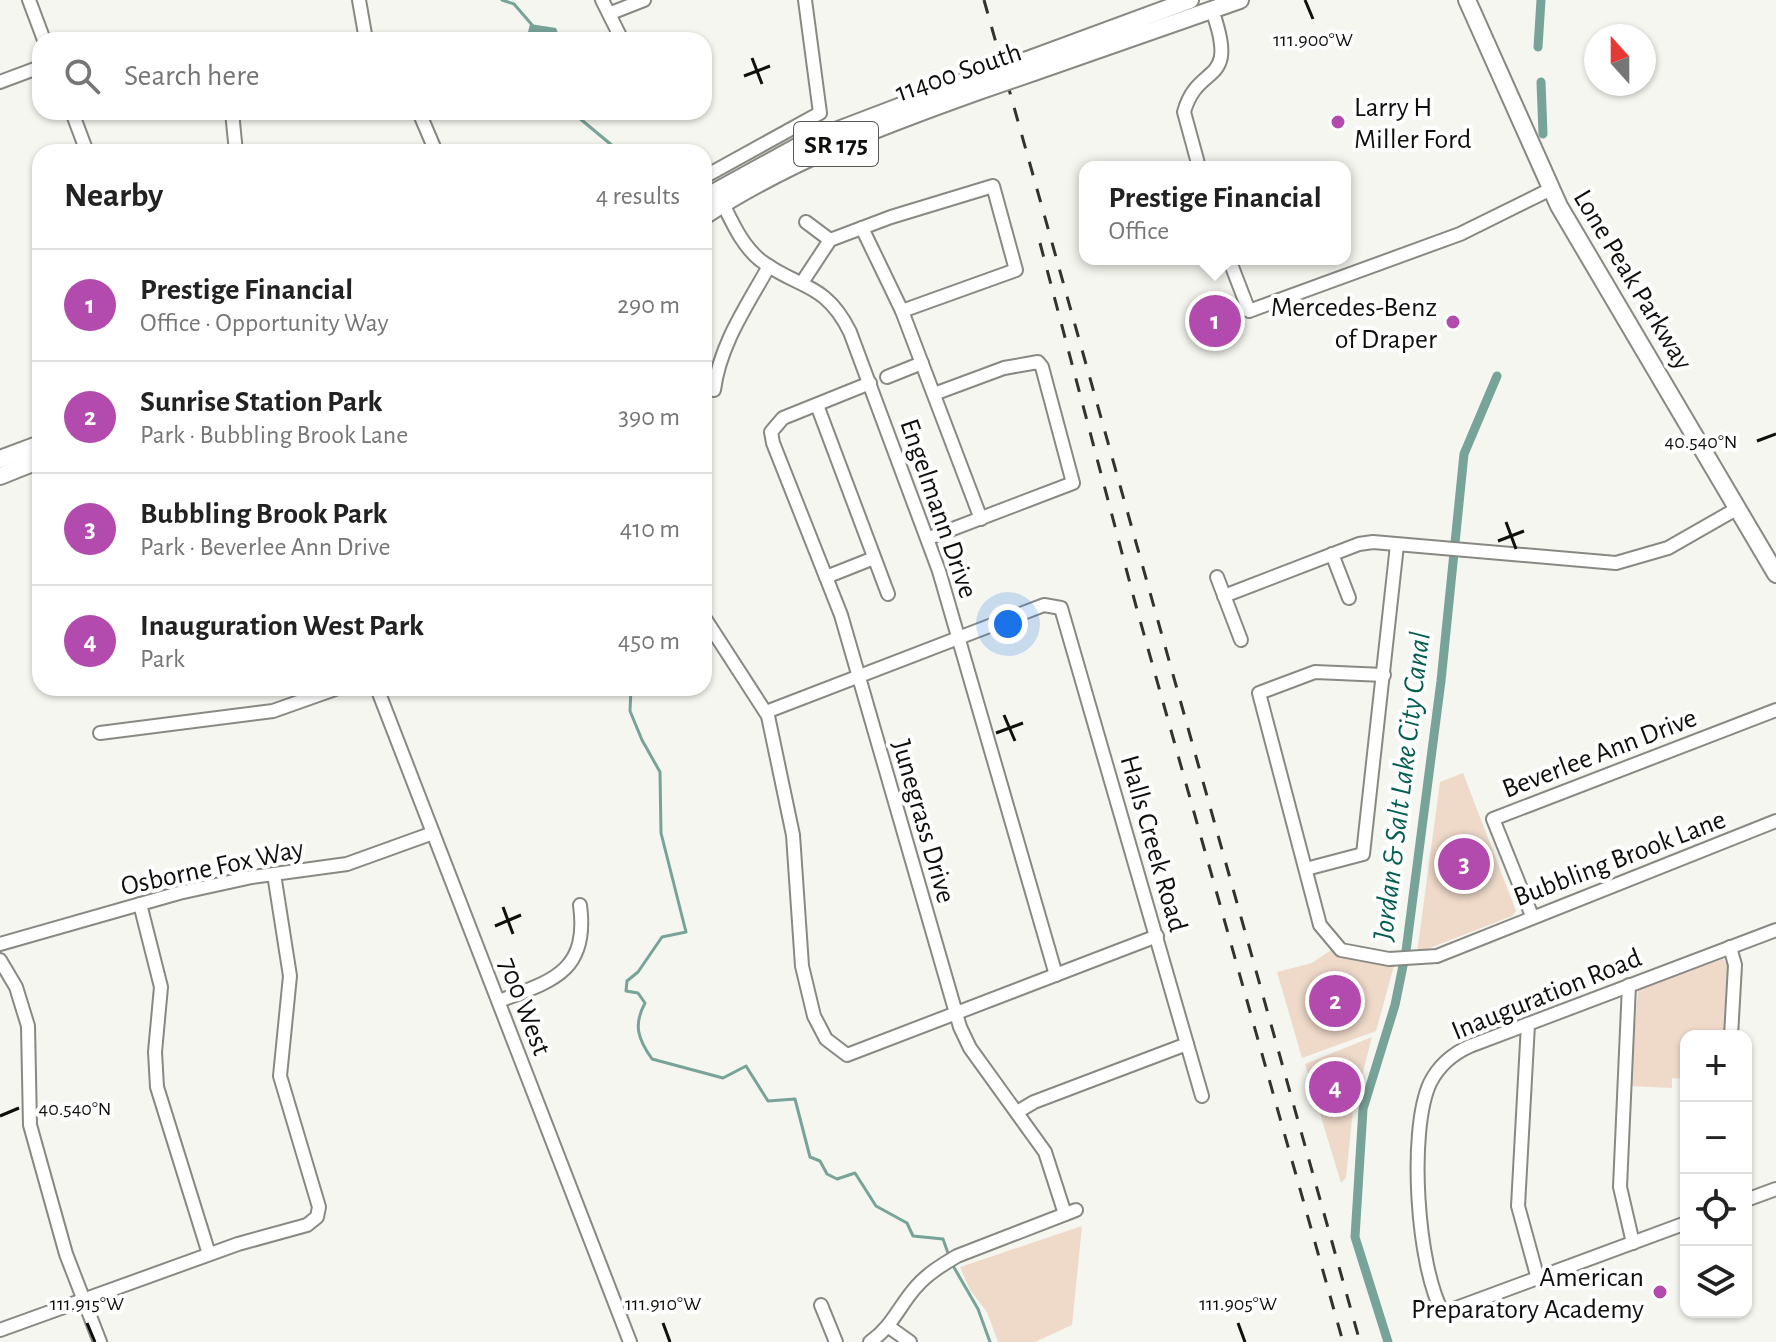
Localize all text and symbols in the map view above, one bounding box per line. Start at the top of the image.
north arrow [1584,24,1656,96]
text: 111.900°W [1273,30,1353,50]
search box [32,32,712,120]
street label: 11400 South [892,38,1025,107]
icon: search [60,54,104,98]
text: Search here [124,61,260,91]
place label: Larry H Miller Ford [1354,94,1471,154]
marker: Larry H Miller Ford [1329,113,1347,131]
road number: SR 175 [794,122,878,166]
popup [1079,161,1351,265]
text: Nearby [64,179,163,213]
text: 4 results [596,183,680,209]
text: Prestige Financial [1108,183,1322,213]
street label: Lone Peak Parkway [1568,185,1697,375]
text: Office [1108,218,1169,244]
text: Prestige Financial [140,275,353,305]
pin: 1 [1189,291,1241,351]
text: 1 [85,292,95,318]
text: 290 m [617,292,680,318]
place label: Mercedes-Benz of Draper [1271,294,1437,354]
text: Office · Opportunity Way [140,310,388,336]
marker: Mercedes-Benz of Draper [1444,313,1462,331]
text: Sunrise Station Park [140,387,382,417]
text: 2 [84,404,96,430]
text: 390 m [618,404,680,430]
street label: Engelmann Drive [894,415,982,602]
text: Park · Bubbling Brook Lane [140,422,408,448]
text: 40.540°N [1665,432,1737,452]
text: Bubbling Brook Park [140,499,387,529]
text: 3 [84,516,96,542]
text: 410 m [620,516,680,542]
text: Park · Beverlee Ann Drive [140,534,391,560]
your location [988,604,1028,644]
text: Inauguration West Park [140,611,424,641]
text: 4 [83,628,97,654]
text: 450 m [618,628,680,654]
water label: Jordan & Salt Lake City Canal [1368,630,1436,943]
text: Park [140,646,185,672]
street label: Beverlee Ann Drive [1499,704,1701,804]
street label: Junegrass Drive [886,737,960,906]
street label: Halls Creek Road [1115,752,1192,935]
street label: Bubbling Brook Lane [1510,806,1730,912]
pin: 3 [1438,834,1490,894]
street label: Osborne Fox Way [118,835,306,901]
street label: Inauguration Road [1448,944,1646,1046]
street label: 700 West [493,954,555,1059]
pin: 2 [1309,971,1361,1031]
map controls [1680,1030,1752,1318]
button: + [1680,1030,1752,1102]
pin: 4 [1309,1057,1361,1117]
text: 40.540°N [39,1099,111,1119]
button: − [1680,1102,1752,1174]
button: locate [1680,1174,1752,1246]
button: layers [1680,1246,1752,1318]
place label: American Preparatory Academy [1411,1264,1644,1324]
marker: American Preparatory Academy [1651,1283,1669,1301]
text: 111.915°W [50,1294,124,1314]
text: 111.910°W [625,1294,701,1314]
text: 111.905°W [1199,1294,1277,1314]

